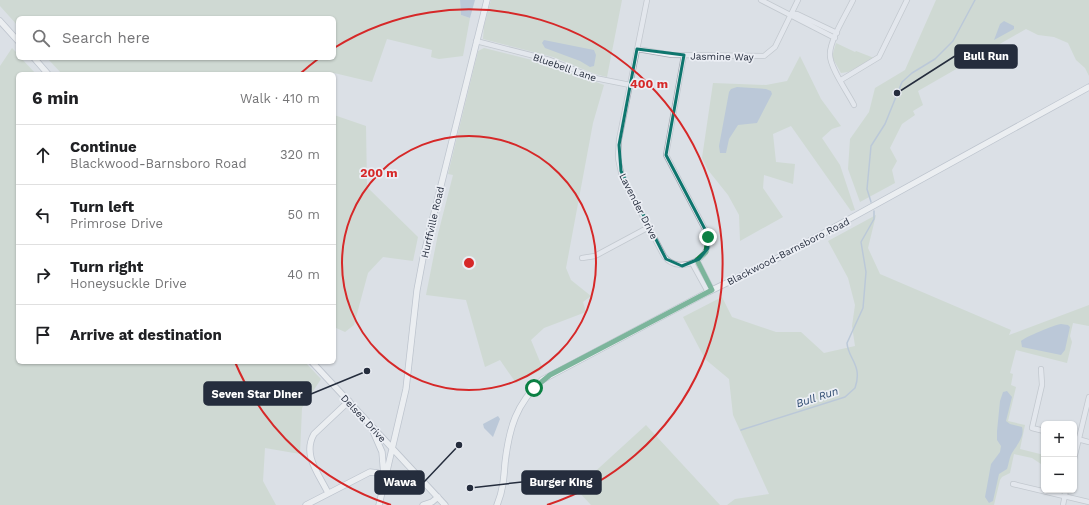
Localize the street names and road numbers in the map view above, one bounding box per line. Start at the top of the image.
street label: Jasmine Way [690,50,755,63]
street label: Bluebell Lane [532,51,598,84]
street label: Lavender Drive [617,171,660,241]
street label: Hurffville Road [419,185,446,259]
street label: Blackwood-Barnsboro Road [725,216,851,287]
street label: Delsea Drive [339,392,389,444]

